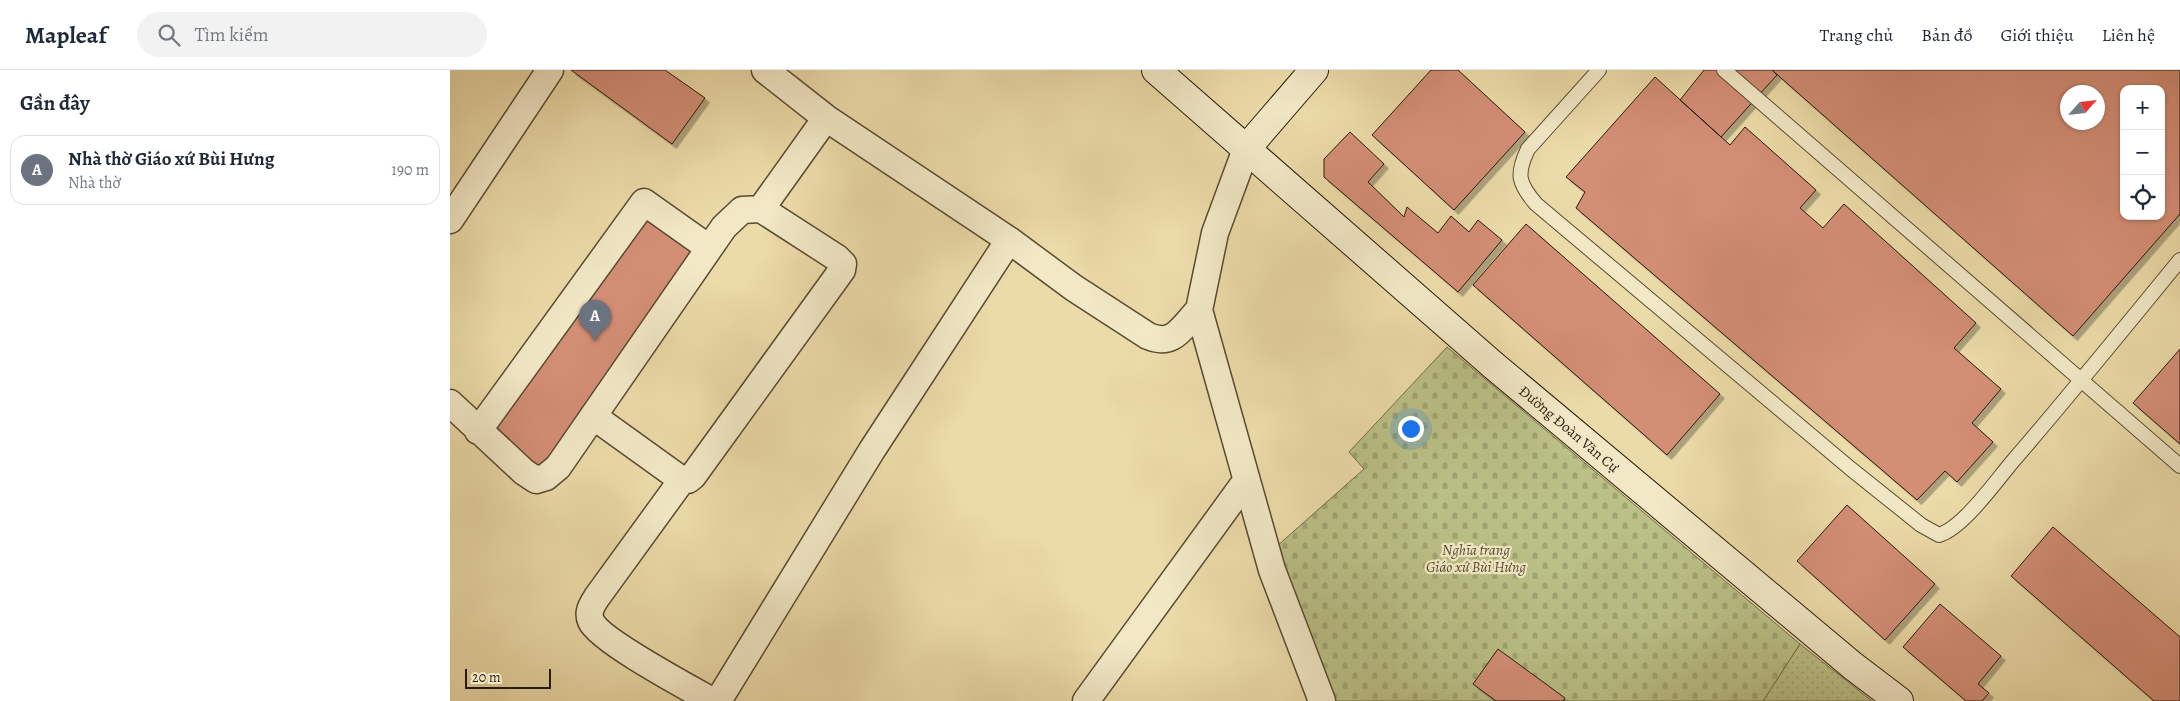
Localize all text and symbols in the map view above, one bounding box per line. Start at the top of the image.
search box [137,12,487,57]
text: Mapleaf [25,19,107,51]
icon: search [155,21,183,49]
text: Tìm kiếm [195,22,268,48]
text: Trang chủ [1819,23,1893,47]
text: Bản đồ [1921,23,1973,47]
text: Giới thiệu [2001,23,2074,47]
text: Liên hệ [2102,23,2155,47]
north arrow [2060,85,2105,130]
map controls [2120,85,2165,220]
button: + [2120,85,2165,130]
text: Gần đây [20,89,90,117]
button: − [2120,130,2165,175]
text: Nhà thờ Giáo xứ Bùi Hưng [68,146,274,172]
text: A [32,159,42,181]
text: 190 m [391,159,429,181]
text: Nhà thờ [68,172,121,194]
button: locate [2120,175,2165,220]
pin: A [579,300,611,341]
street label: Đường Đoàn Văn Cự [1514,381,1624,477]
your location [1398,416,1424,442]
park label: Nghĩa trang Giáo xứ Bùi Hưng [1426,540,1526,577]
scale bar [465,666,551,689]
text: 20 m [472,668,501,687]

